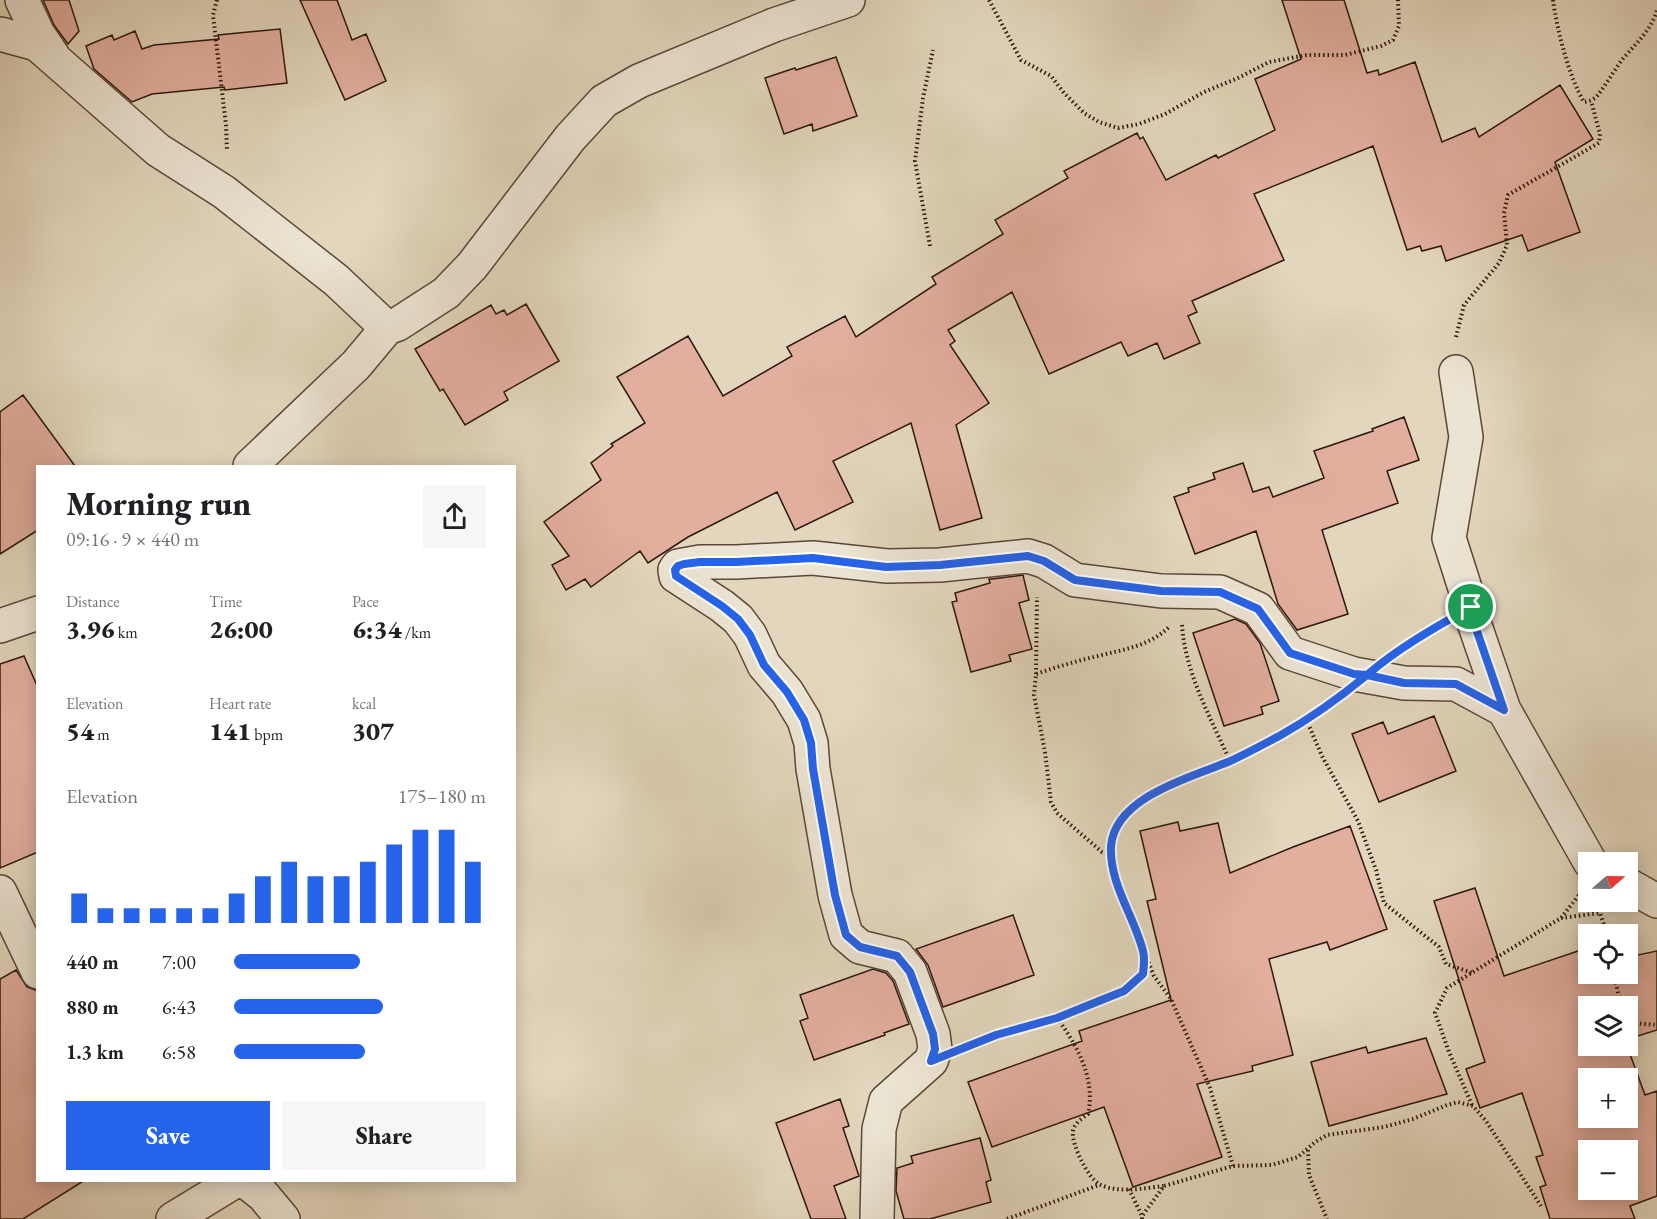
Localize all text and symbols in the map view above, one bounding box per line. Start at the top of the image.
text: Morning run [66,482,251,525]
button: share [423,485,486,548]
text: 09:16 · 9 × 440 m [66,526,199,552]
pin [1445,581,1496,632]
icon: arrive [1454,590,1487,623]
text: Distance [66,591,119,612]
text: Time [209,591,242,612]
text: Pace [352,591,379,612]
text: 3.96 [66,612,115,646]
text: 26:00 [209,612,273,646]
text: 6:34 [352,612,402,646]
text: km [115,622,138,643]
text: /km [402,622,431,643]
text: Elevation [66,693,124,714]
text: Heart rate [209,693,271,714]
text: kcal [352,693,376,714]
text: 54 [66,714,94,748]
text: 141 [209,714,251,748]
text: 307 [352,714,394,748]
text: m [94,724,110,745]
text: bpm [251,724,283,745]
text: Elevation [66,783,138,809]
text: 175–180 m [398,783,486,809]
north arrow [1578,852,1638,912]
map controls [1578,852,1638,1200]
button: locate [1578,924,1638,984]
text: 440 m [66,949,119,975]
text: 7:00 [162,949,196,975]
text: 880 m [66,994,119,1020]
text: 6:43 [162,994,196,1020]
button: layers [1578,996,1638,1056]
text: 1.3 km [66,1039,124,1065]
text: 6:58 [162,1039,196,1065]
button: + [1578,1068,1638,1128]
button: Save [66,1101,270,1170]
button: Share [282,1101,486,1170]
button: − [1578,1140,1638,1200]

